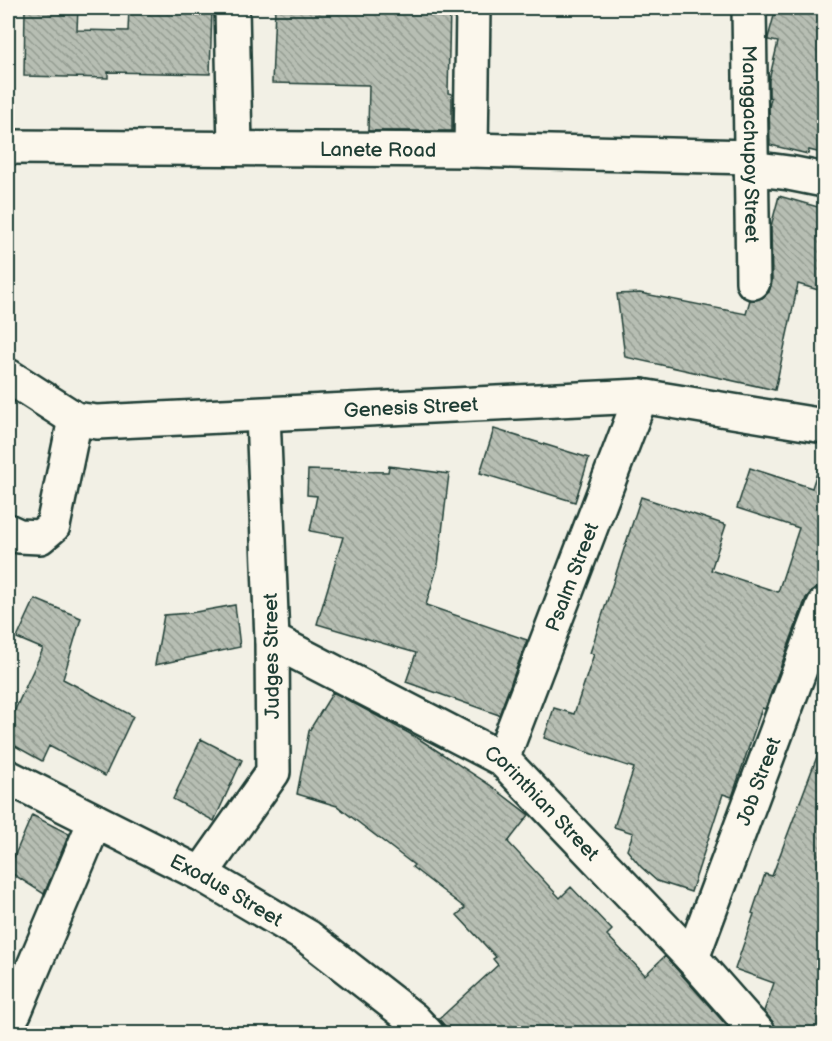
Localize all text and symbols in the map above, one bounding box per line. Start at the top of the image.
street label: Manggachupoy Street [737,45,763,243]
street label: Lanete Road [320,138,436,163]
street label: Genesis Street [343,393,479,423]
street label: Psalm Street [541,519,604,635]
street label: Judges Street [259,593,285,719]
street label: Job Street [732,734,786,829]
street label: Corinthian Street [480,741,604,866]
street label: Exodus Street [166,849,287,932]

